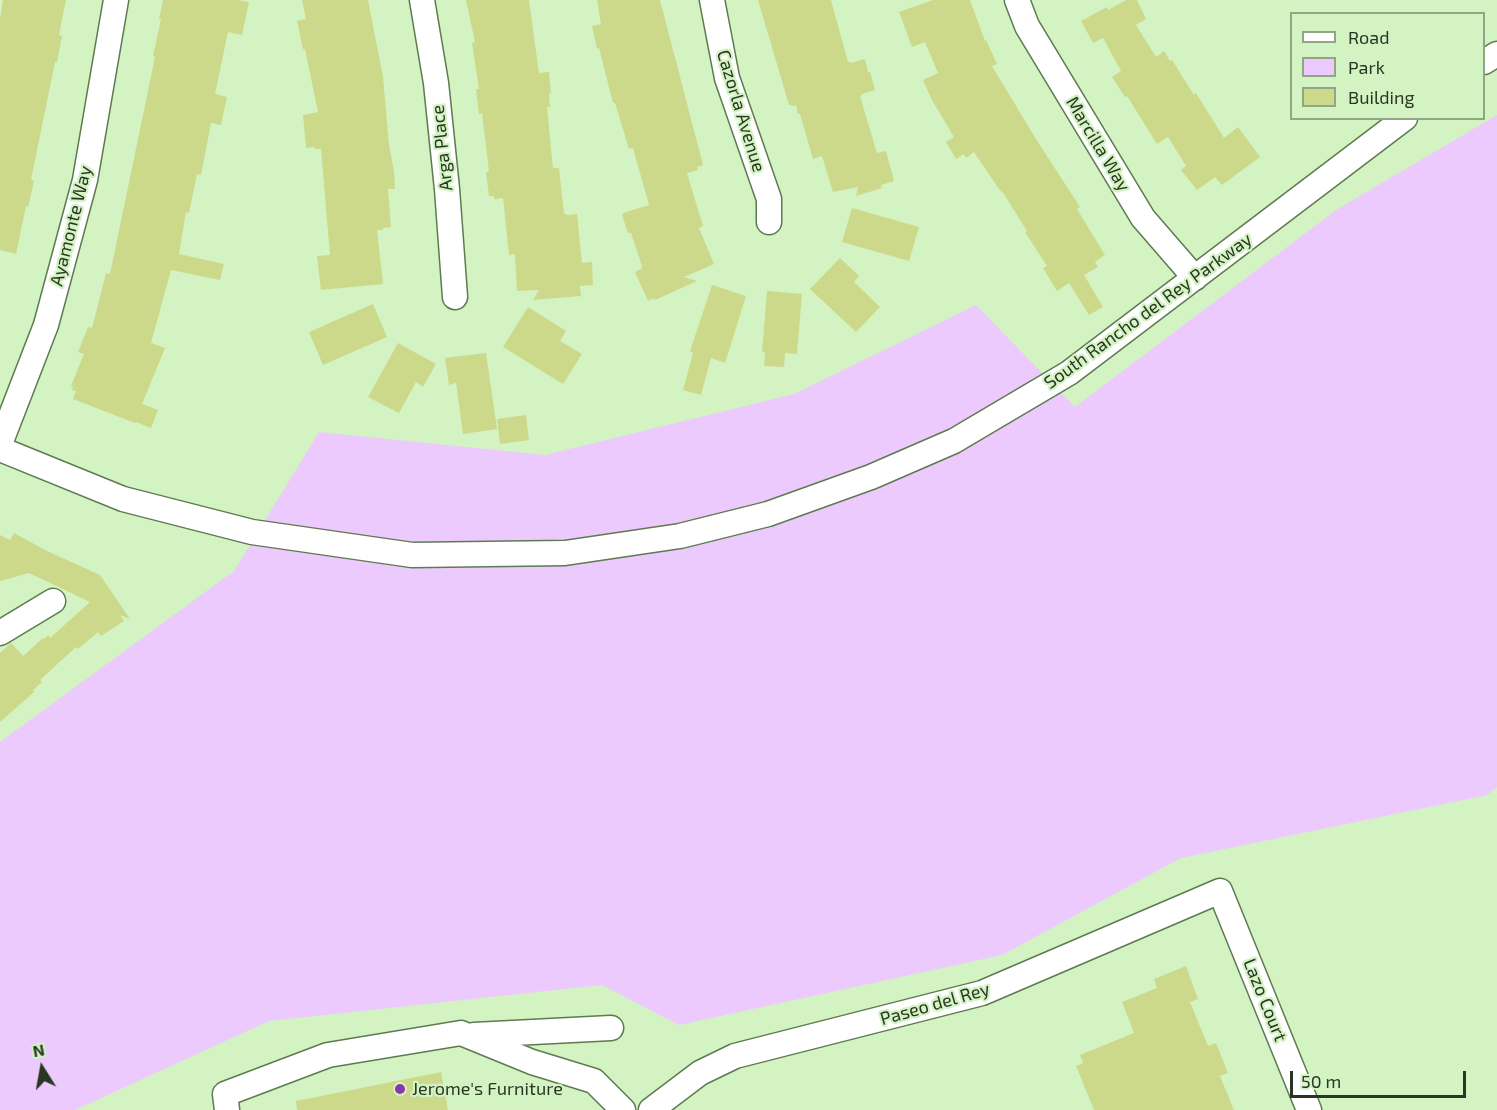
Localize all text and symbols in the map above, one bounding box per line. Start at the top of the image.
legend [1290,12,1485,120]
text: Road [1348,26,1389,48]
street label: Cazorla Avenue [712,47,770,175]
text: Park [1348,56,1385,78]
text: Building [1348,86,1415,108]
street label: Marcilla Way [1061,93,1135,195]
street label: Arga Place [427,104,457,192]
street label: Ayamonte Way [46,164,96,288]
street label: South Rancho del Rey Parkway [1040,228,1256,394]
street label: Lazo Court [1239,955,1291,1045]
street label: Paseo del Rey [878,978,992,1030]
north arrow [12,1038,72,1098]
text: N [31,1039,46,1060]
scale bar [1293,1059,1468,1097]
text: 50 m [1301,1070,1341,1092]
place label: Jerome's Furniture [412,1078,563,1100]
marker: Jerome's Furniture [393,1082,407,1096]

